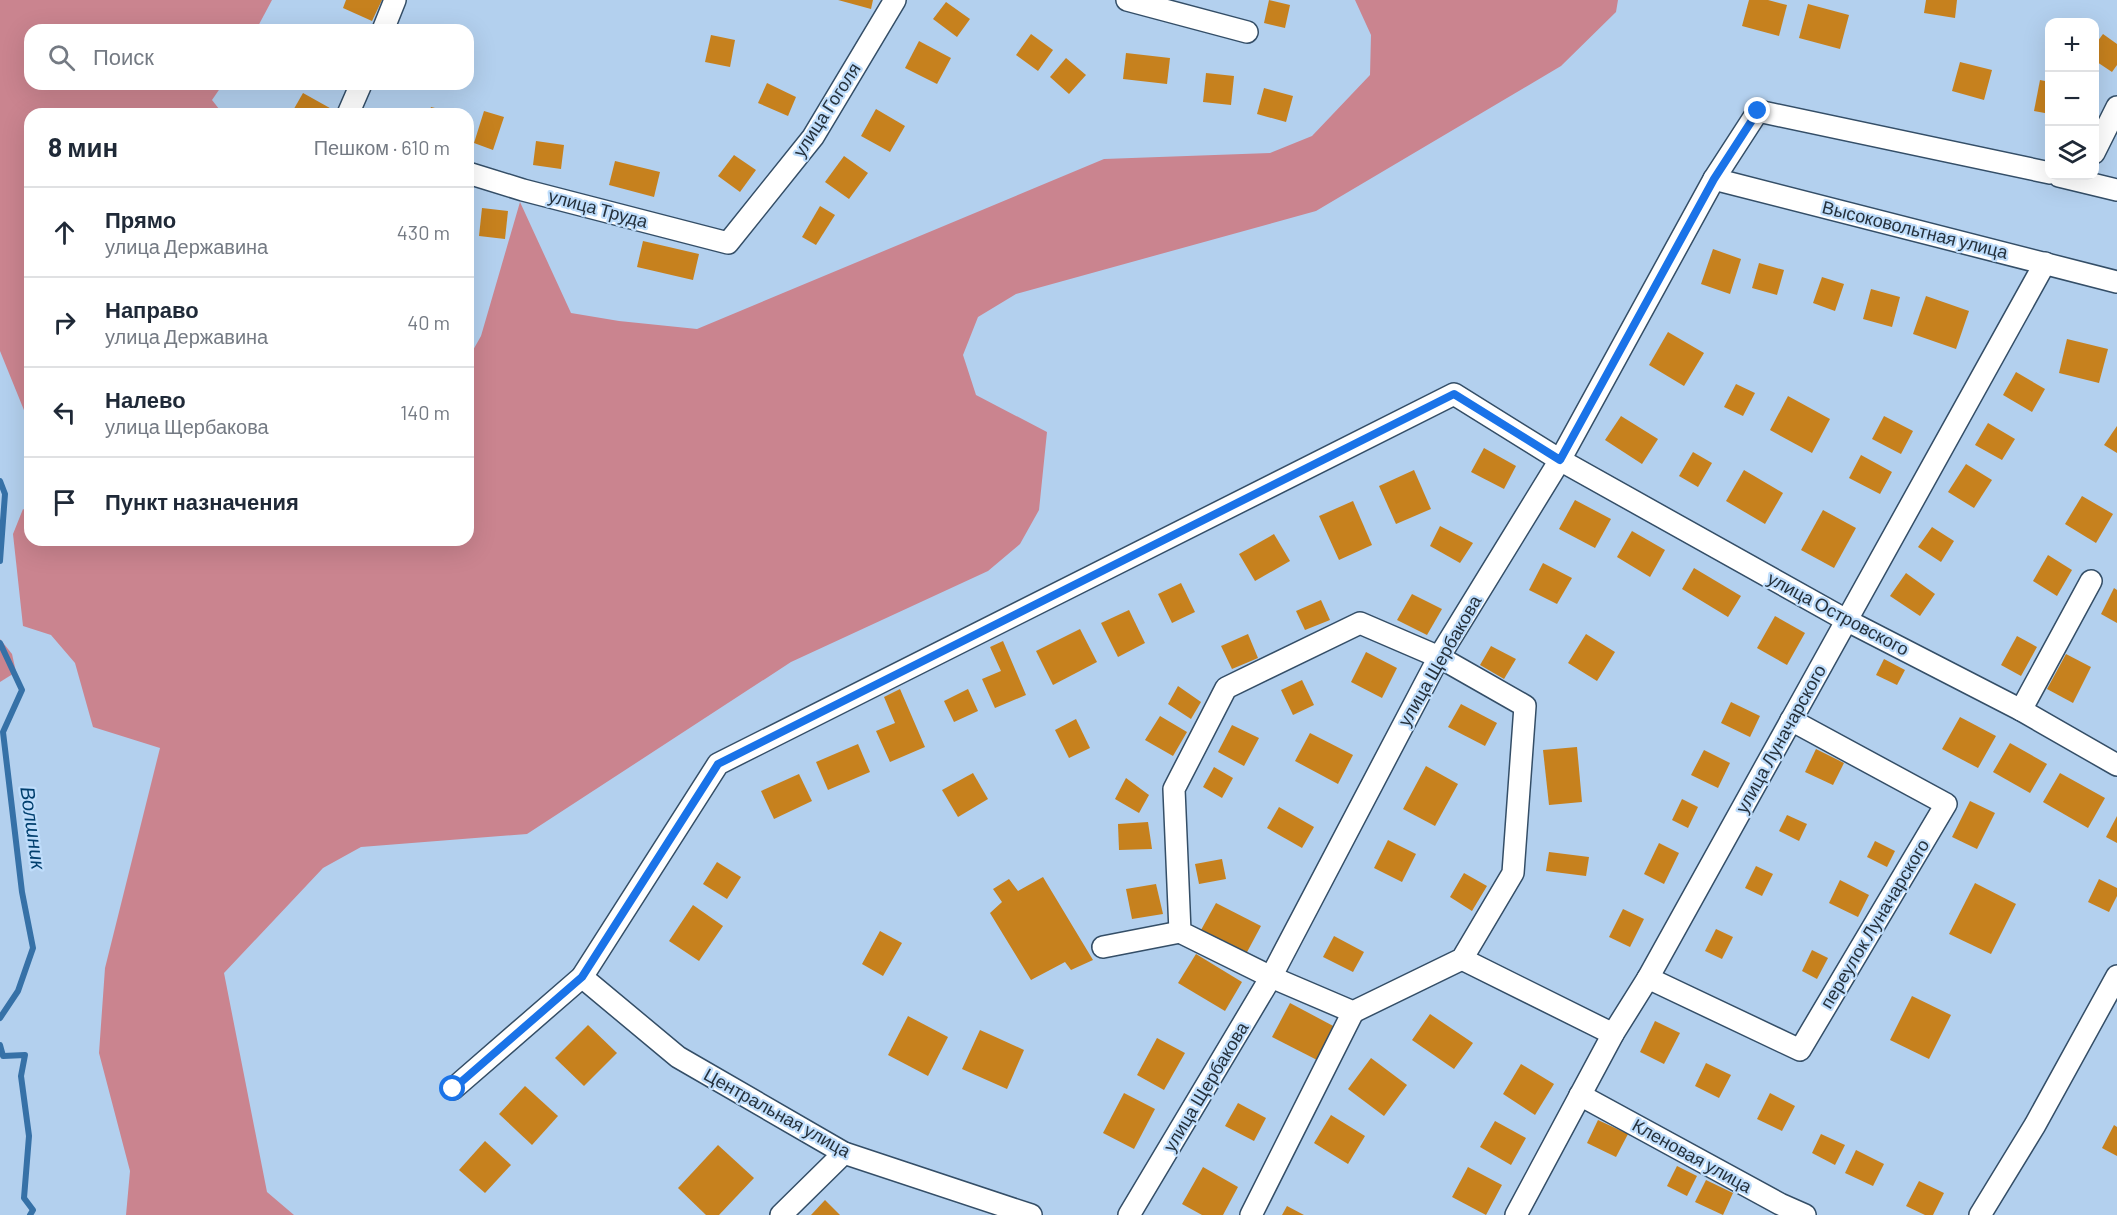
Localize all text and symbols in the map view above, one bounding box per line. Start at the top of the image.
map controls [2045,18,2099,180]
button: + [2045,18,2099,72]
search box [24,24,474,90]
icon: search [45,41,78,74]
text: Поиск [93,43,154,69]
street label: улица Гоголя [788,58,865,161]
button: − [2045,72,2099,126]
route end [1744,97,1770,123]
button: layers [2045,126,2099,180]
text: 8 мин [48,131,118,162]
text: Пешком · 610 m [314,135,450,159]
street label: улица Труда [546,184,651,232]
street label: Высоковольтная улица [1820,195,2011,263]
text: Прямо [105,206,176,232]
icon: ahead [48,216,81,249]
text: 430 m [397,220,450,244]
text: улица Державина [105,234,268,258]
text: Направо [105,296,199,322]
icon: right [48,306,81,339]
text: 40 m [407,310,450,334]
text: улица Державина [105,324,268,348]
text: Налево [105,386,186,412]
icon: left [48,396,81,429]
text: 140 m [400,400,450,424]
text: улица Щербакова [105,414,269,438]
icon: arrive [48,486,81,519]
text: Пункт назначения [105,488,299,514]
street label: улица Островского [1764,567,1913,660]
street label: улица Щербакова [1393,590,1486,730]
street label: улица Луначарского [1730,660,1830,817]
water label: Волшник [16,785,52,872]
street label: переулок Луначарского [1815,835,1933,1012]
street label: улица Щербакова [1158,1017,1253,1155]
street label: Центральная улица [700,1063,855,1162]
route start [439,1075,465,1101]
street label: Кленовая улица [1629,1113,1757,1198]

